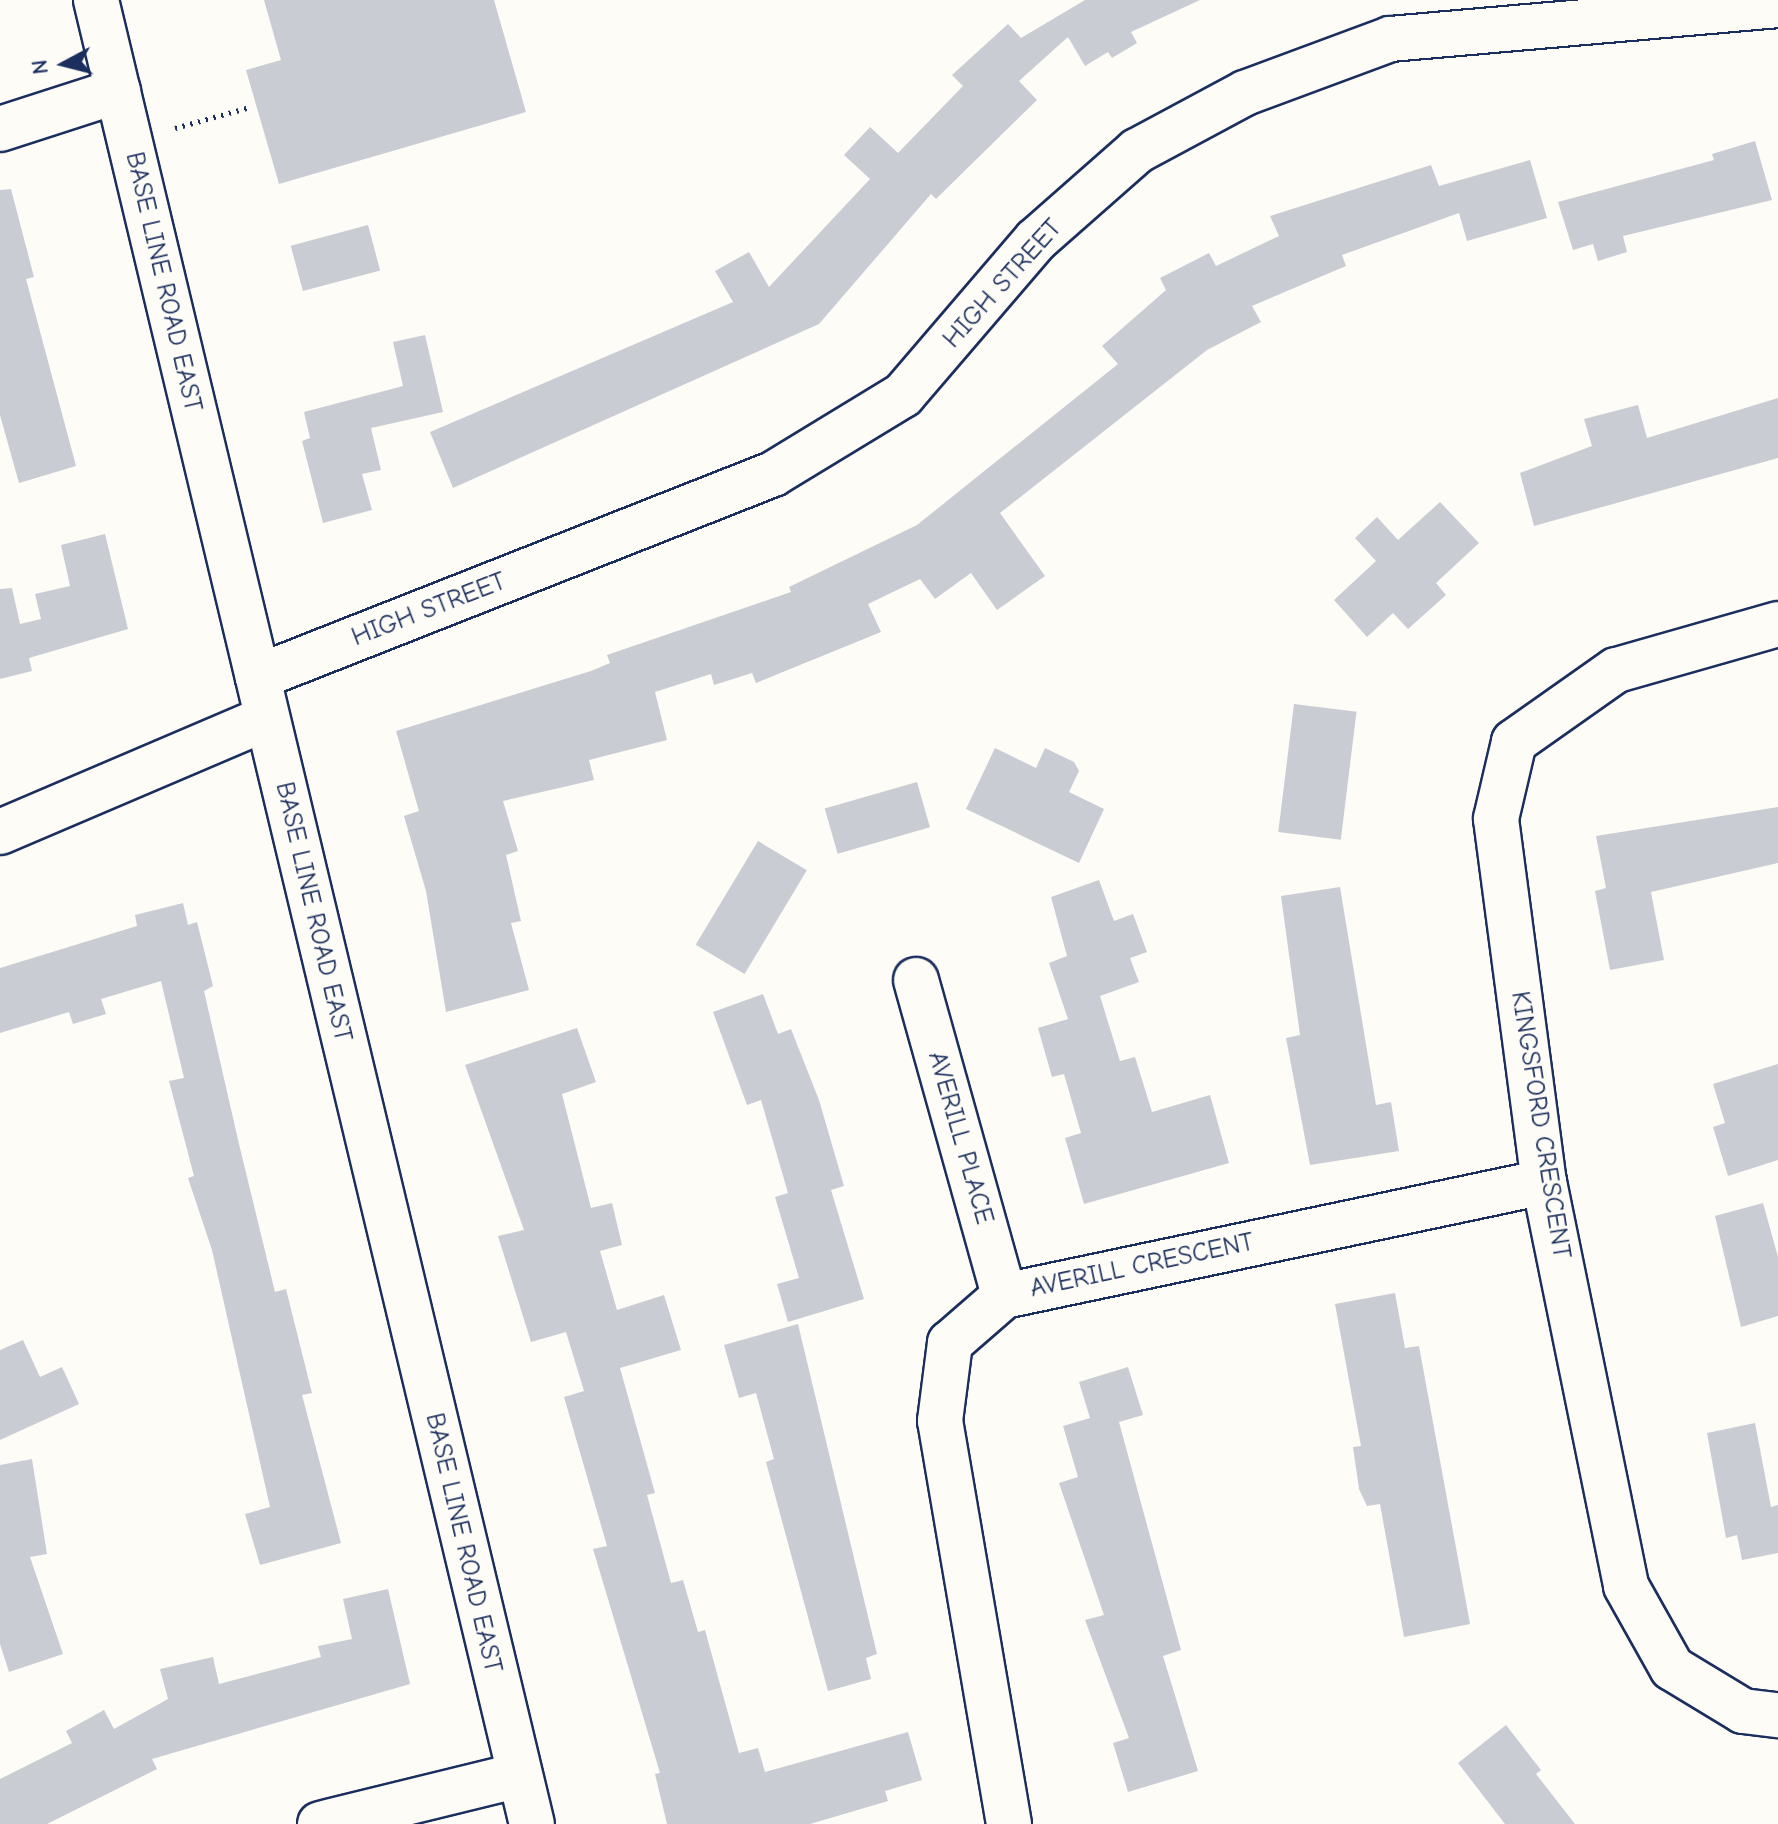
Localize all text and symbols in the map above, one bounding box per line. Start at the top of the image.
north arrow [24,24,104,104]
text: N [26,58,54,76]
street label: BASE LINE ROAD EAST [118,149,208,415]
street label: HIGH STREET [937,213,1069,355]
street label: HIGH STREET [347,566,511,654]
street label: BASE LINE ROAD EAST [268,779,358,1045]
street label: KINGSFORD CRESCENT [1503,989,1577,1261]
street label: AVERILL PLACE [920,1048,1000,1228]
street label: AVERILL CRESCENT [1027,1227,1257,1305]
street label: BASE LINE ROAD EAST [418,1410,508,1676]

